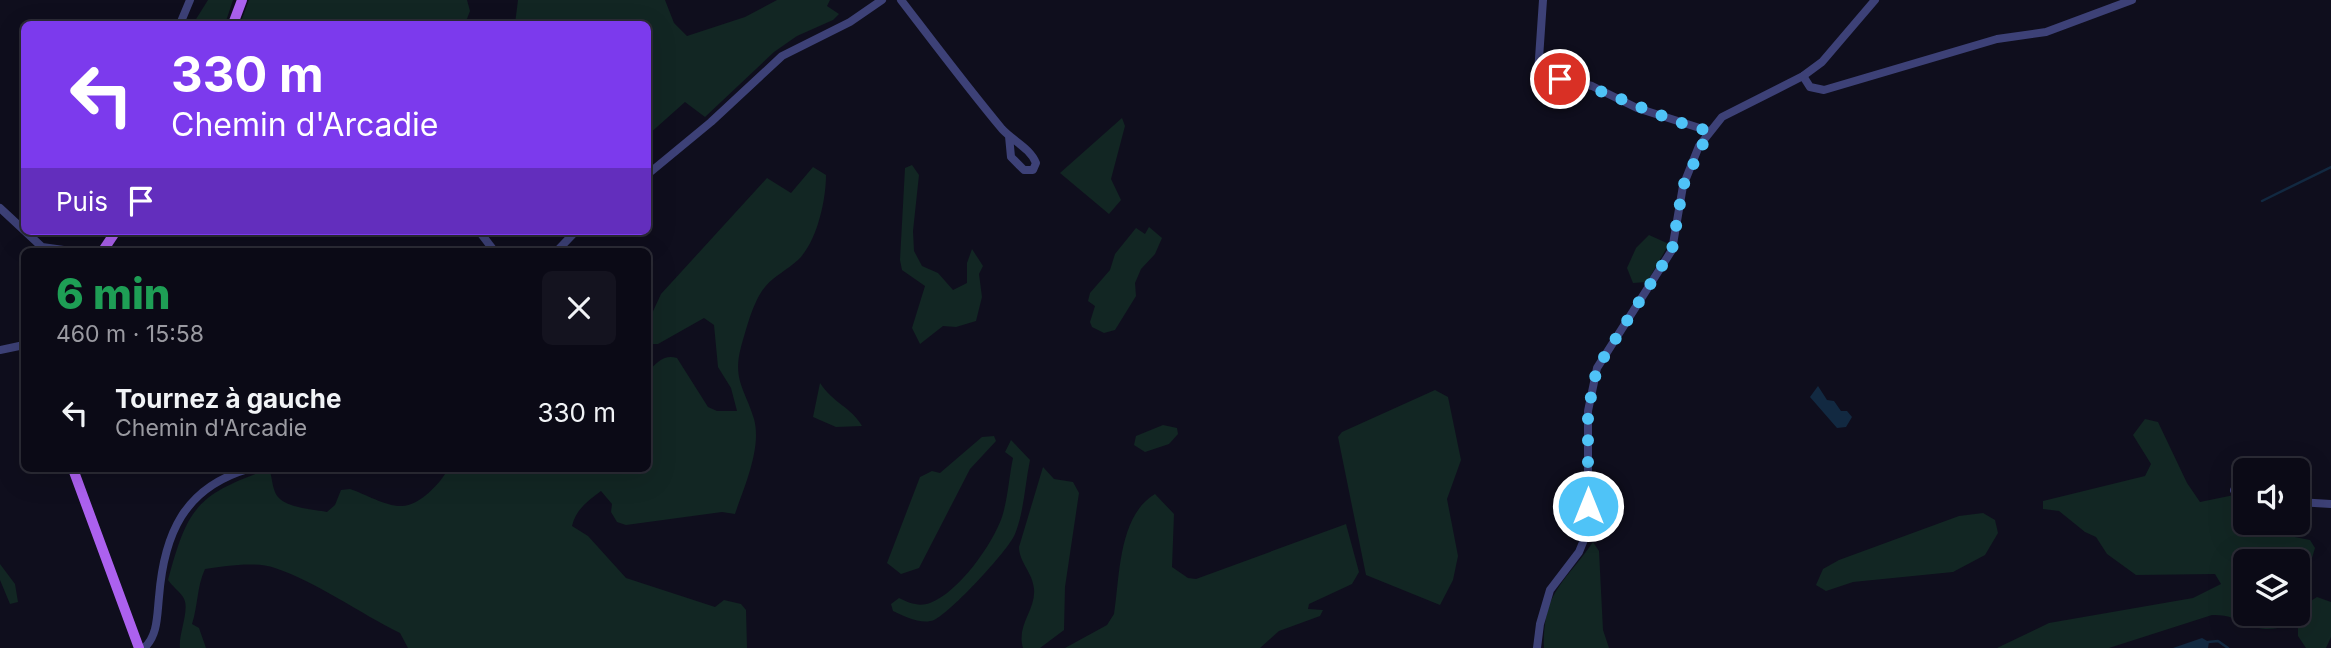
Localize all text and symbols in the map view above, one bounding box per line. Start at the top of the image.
text: 330 m [171,45,324,104]
icon: left [56,49,147,140]
pin [1530,49,1590,109]
icon: arrive [1541,60,1579,98]
text: Chemin d'Arcadie [171,105,438,144]
icon: arrive [122,182,160,220]
text: Puis [56,186,108,217]
text: 6 min [56,268,171,319]
button: close [542,271,616,345]
text: 460 m · 15:58 [56,320,204,348]
text: Tournez à gauche [115,383,341,414]
icon: left [56,394,94,432]
text: 330 m [537,397,616,428]
text: Chemin d'Arcadie [115,414,307,442]
map controls [2233,458,2310,626]
button: sound [2233,458,2310,535]
position arrow [1551,469,1625,543]
button: layers [2233,549,2310,626]

